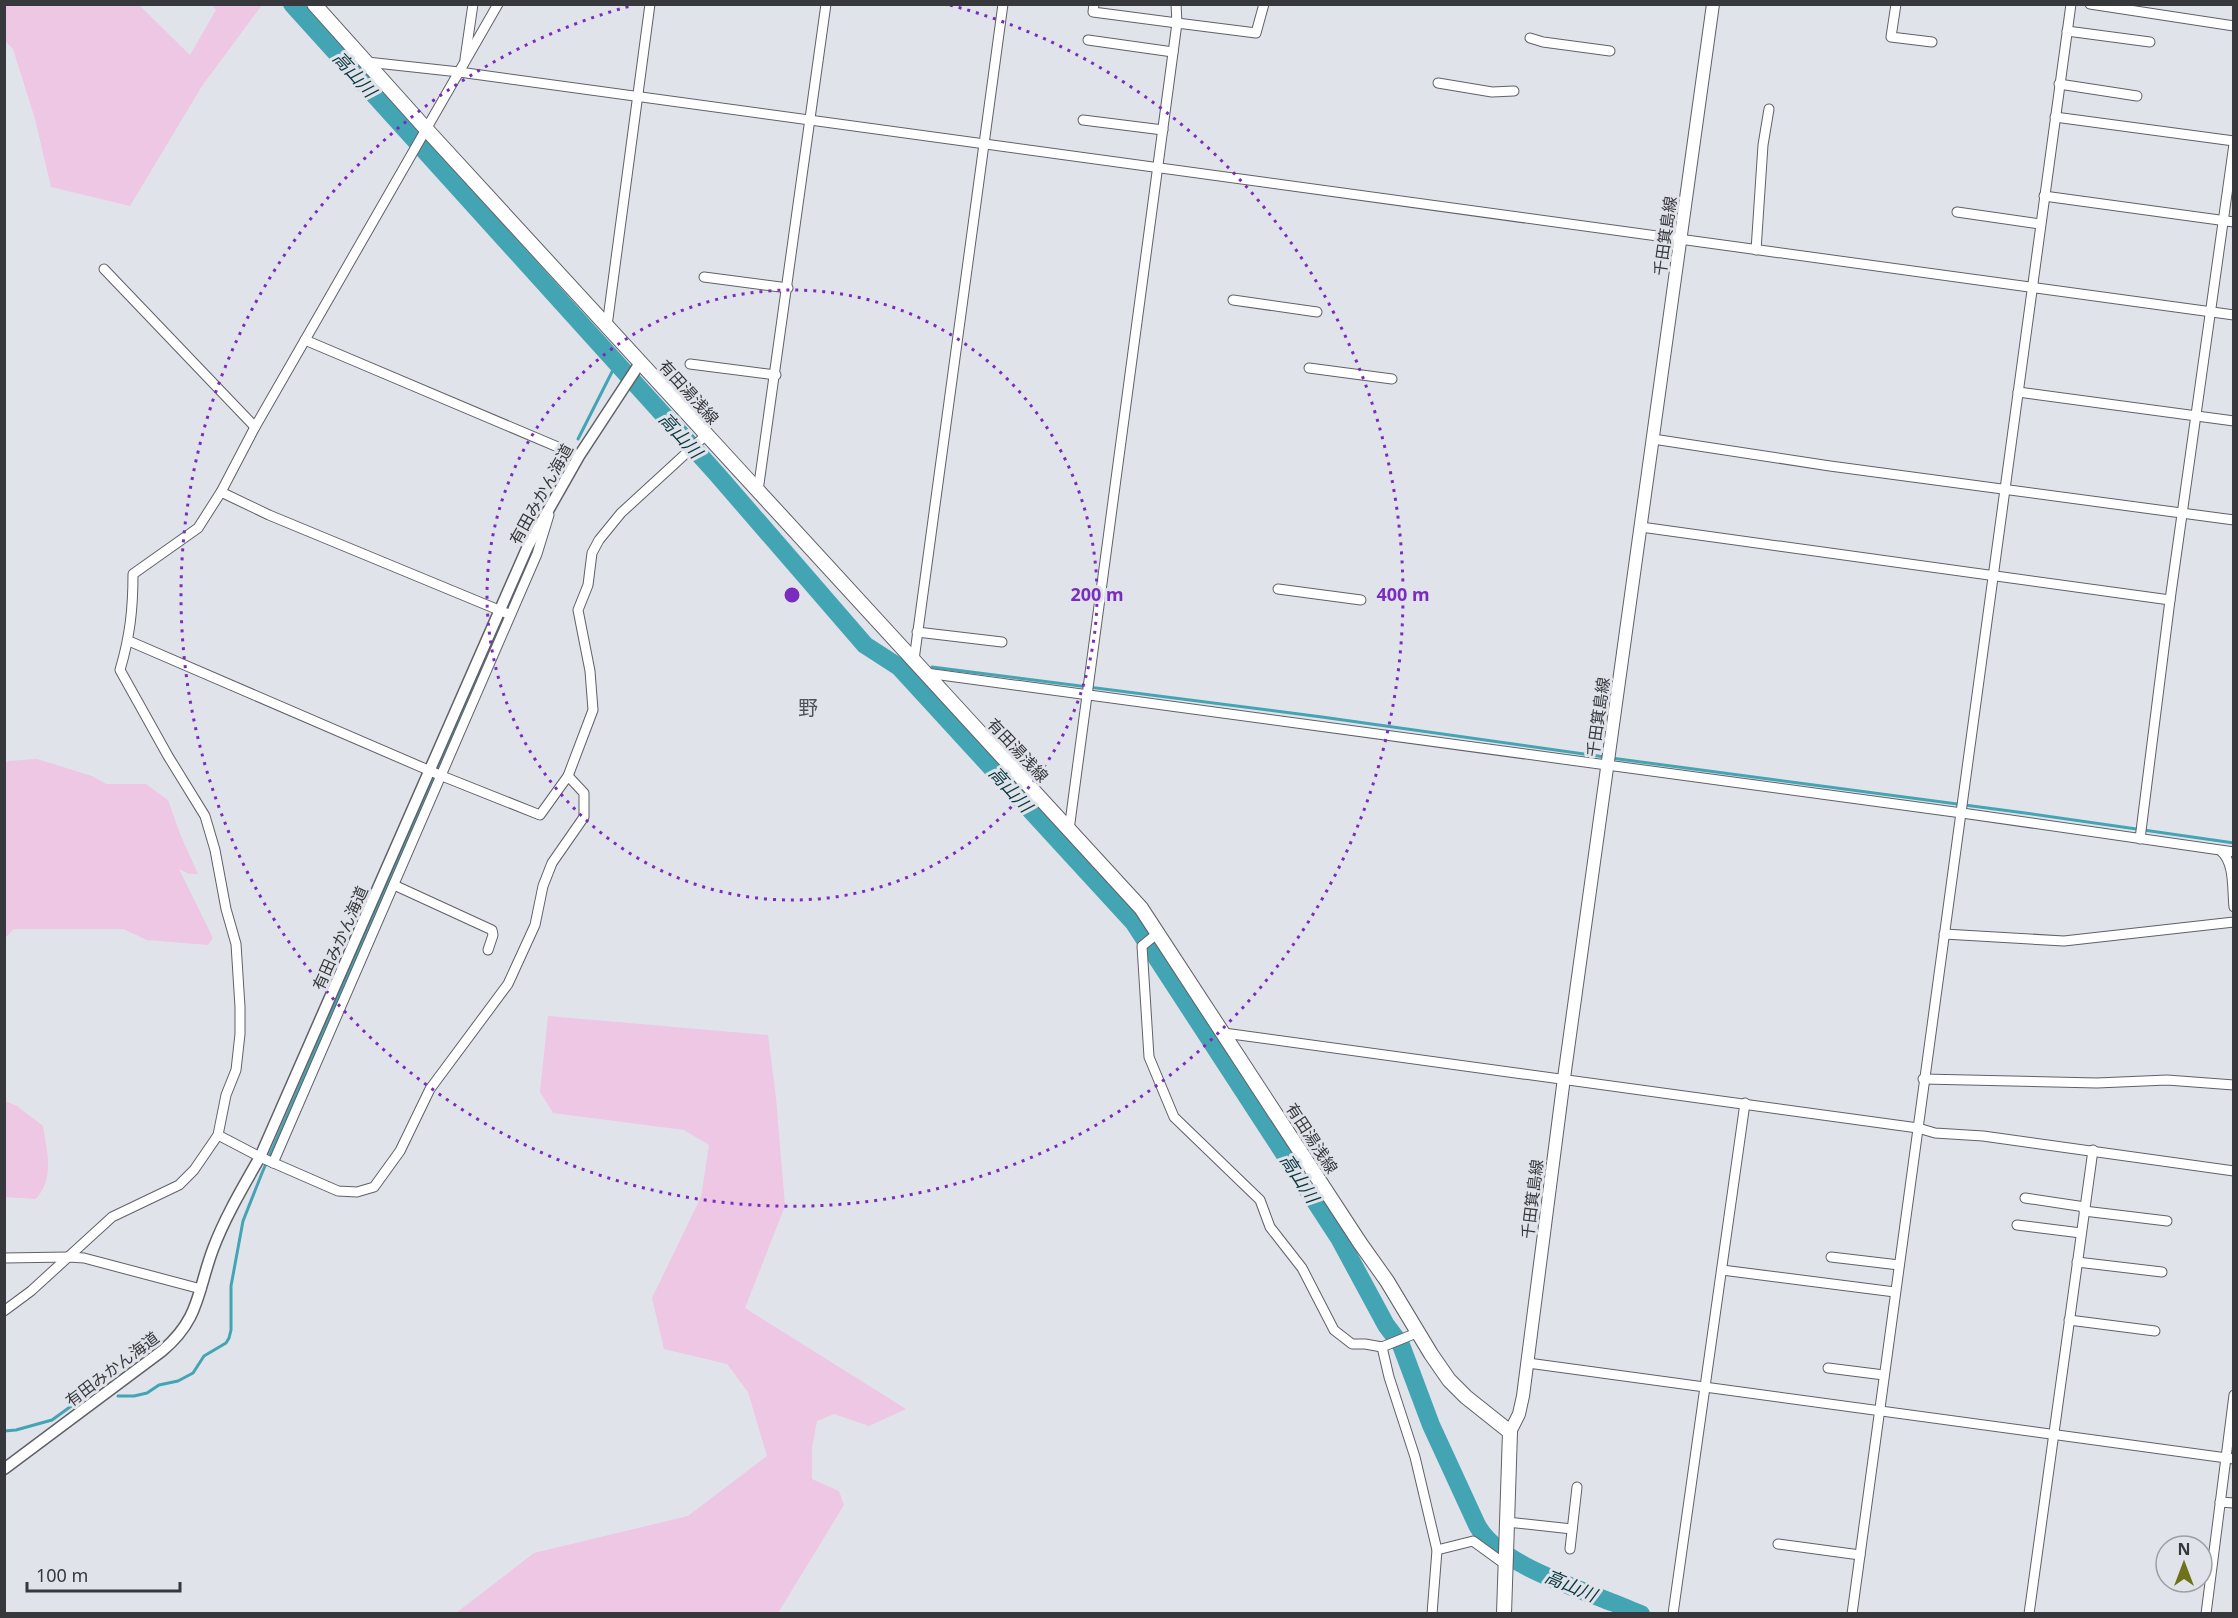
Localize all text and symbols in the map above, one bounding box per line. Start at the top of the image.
water label: 高山川 [328,46,383,104]
street label: 千田箕島線 [1649,195,1681,277]
street label: 有田湯浅線 [654,355,724,429]
water label: 高山川 [654,407,709,465]
street label: 有田みかん海道 [504,440,578,548]
text: 200 m [1070,582,1124,606]
text: 400 m [1376,582,1430,606]
centre of rings [782,585,802,605]
street label: 千田箕島線 [1582,676,1614,758]
district label: 野 [798,694,818,721]
street label: 有田湯浅線 [983,713,1053,787]
water label: 高山川 [984,761,1039,819]
street label: 有田みかん海道 [307,882,373,994]
street label: 有田湯浅線 [1281,1098,1343,1178]
water label: 高山川 [1275,1149,1326,1209]
street label: 千田箕島線 [1516,1158,1548,1240]
street label: 有田みかん海道 [61,1327,163,1411]
north arrow [2154,1534,2214,1594]
text: N [2177,1538,2191,1560]
scale bar [27,1555,180,1593]
text: 100 m [36,1563,88,1587]
water label: 高山川 [1541,1563,1602,1607]

